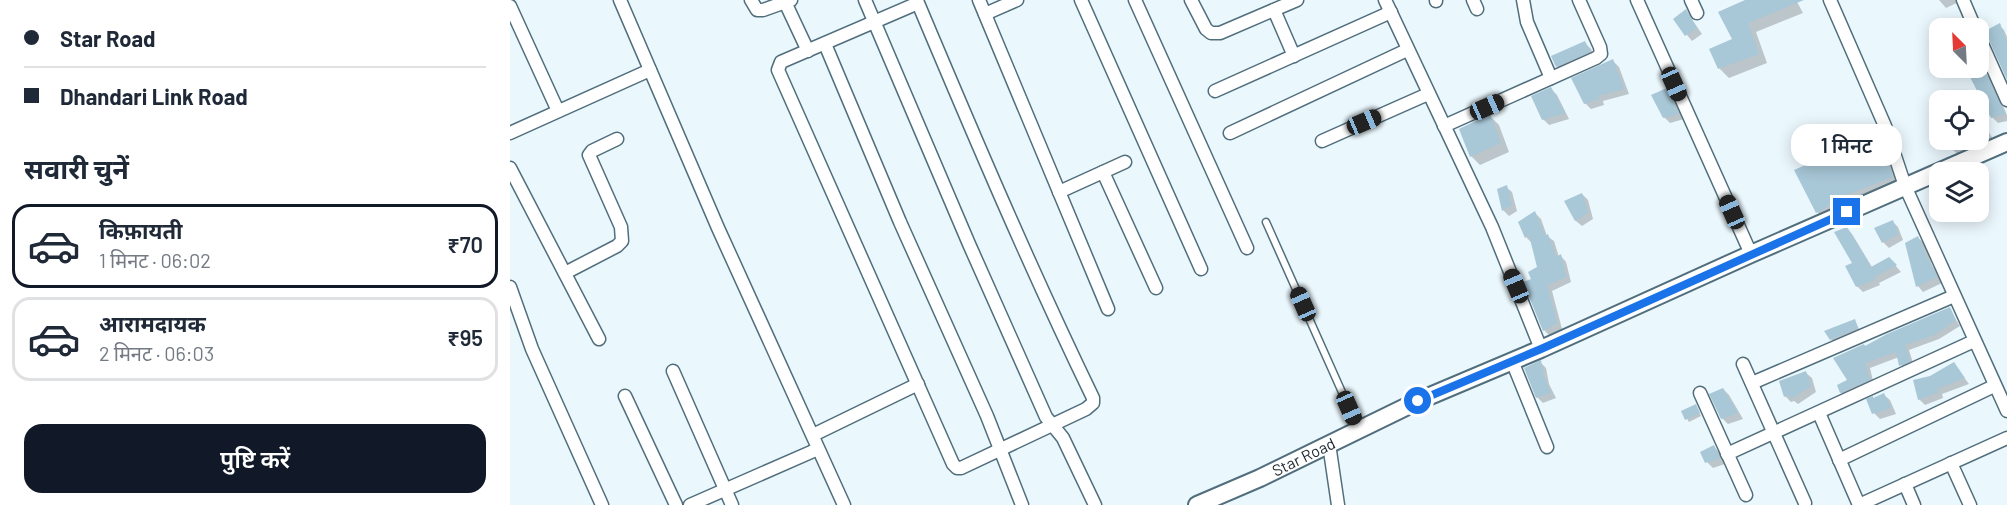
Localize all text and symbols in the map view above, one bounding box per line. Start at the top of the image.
north arrow [1929,18,1989,78]
map controls [1929,18,1989,222]
text: Star Road [60,25,156,51]
car [1658,64,1690,104]
text: Dhandari Link Road [60,83,248,109]
button: locate [1929,90,1989,150]
car [1467,91,1507,123]
car [1344,107,1384,137]
callout: 1 मिनट [1792,125,1902,167]
text: 1 मिनट [1821,133,1872,157]
text: सवारी चुनें [24,152,129,184]
button: layers [1929,162,1989,222]
car [1716,192,1748,232]
route end [1833,198,1860,225]
text: किफ़ायती [99,217,183,243]
icon: car [27,219,81,273]
text: ₹70 [447,231,483,257]
text: 1 मिनट · 06:02 [99,248,211,272]
car [1501,266,1531,306]
car [1287,284,1319,324]
text: आरामदायक [99,310,206,336]
icon: car [27,312,81,366]
text: ₹95 [447,324,483,350]
text: 2 मिनट · 06:03 [99,341,214,365]
route start [1404,387,1431,414]
car [1333,388,1365,428]
button: पुष्टि करें [24,424,486,493]
street label: Star Road [1269,433,1338,480]

